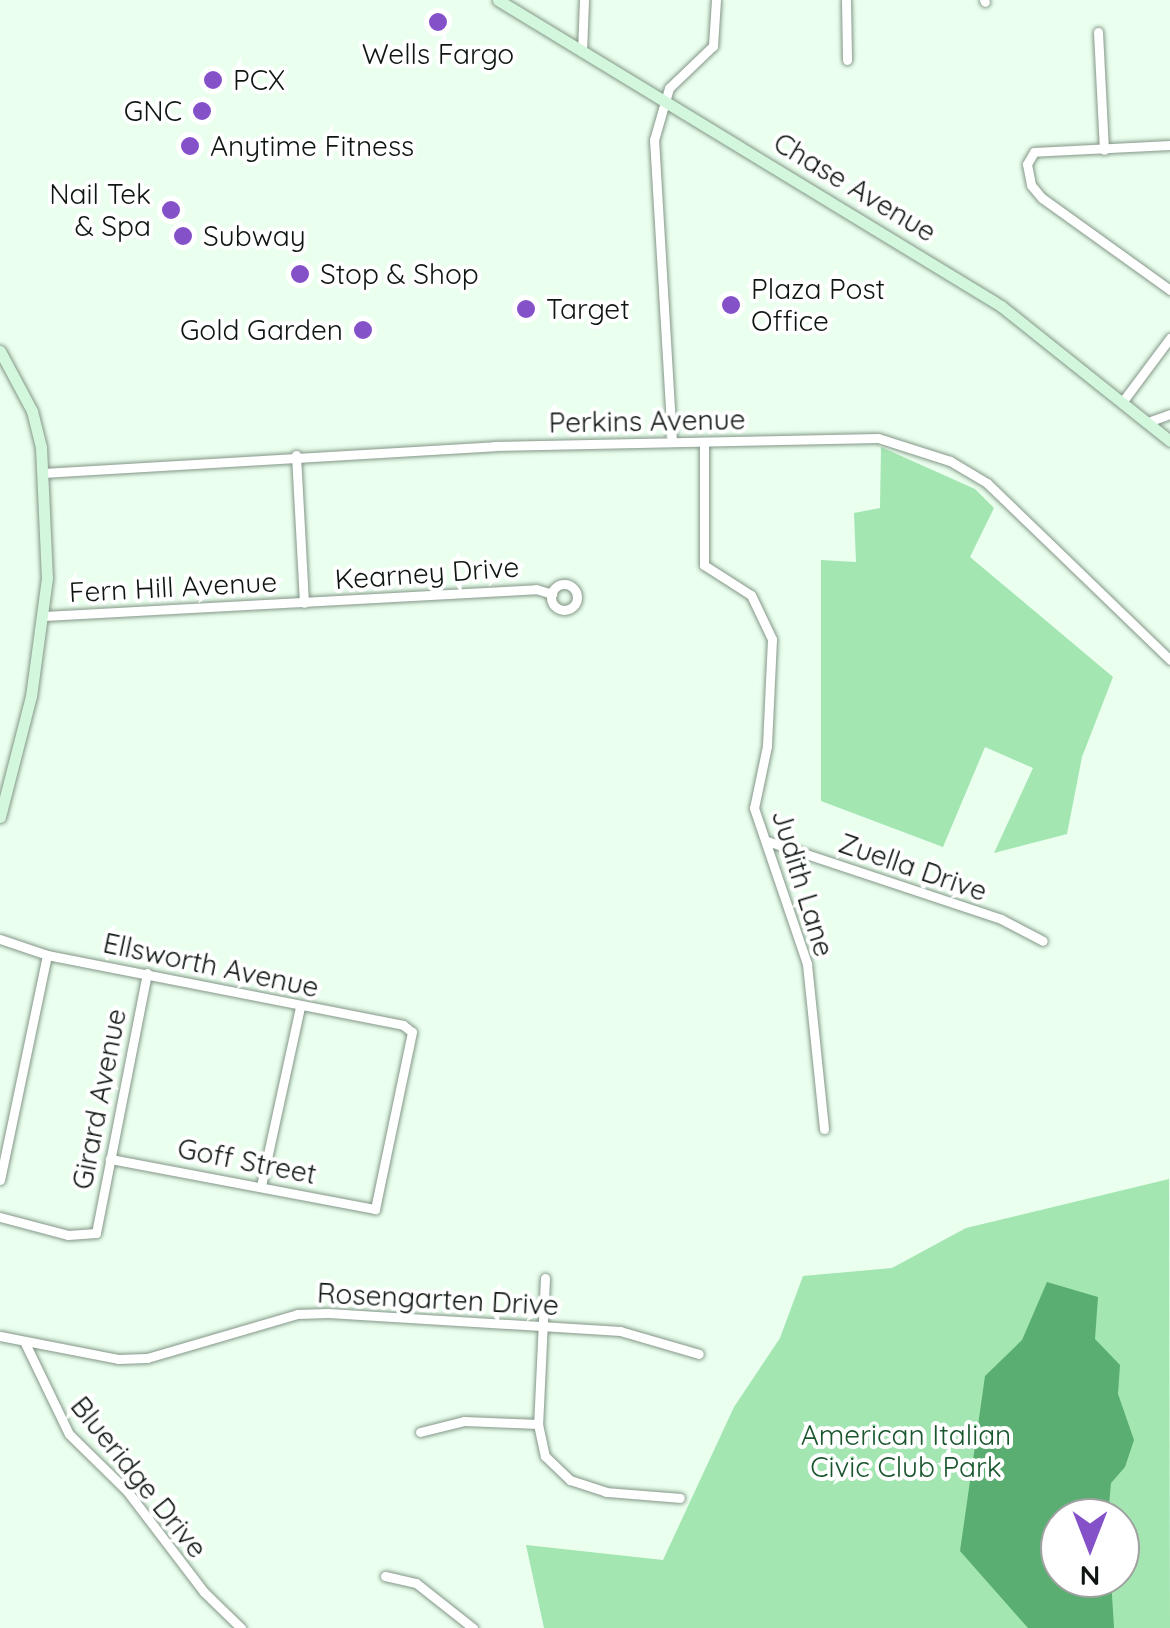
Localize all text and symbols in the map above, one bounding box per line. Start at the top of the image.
marker: Wells Fargo [427,11,449,33]
place label: Wells Fargo [362,37,514,71]
place label: PCX [233,63,285,97]
marker: PCX [202,69,224,91]
place label: GNC [124,94,182,128]
marker: GNC [191,100,213,122]
street label: Chase Avenue [768,125,942,249]
place label: Anytime Fitness [210,129,414,163]
marker: Anytime Fitness [179,135,201,157]
place label: Nail Tek & Spa [49,177,151,243]
marker: Nail Tek & Spa [160,199,182,221]
place label: Subway [203,219,306,253]
marker: Subway [172,225,194,247]
place label: Stop & Shop [320,257,479,291]
marker: Stop & Shop [289,263,311,285]
place label: Plaza Post Office [751,272,885,338]
place label: Target [546,292,630,326]
marker: Plaza Post Office [720,294,742,316]
marker: Target [515,298,537,320]
place label: Gold Garden [180,313,343,347]
marker: Gold Garden [352,319,374,341]
street label: Perkins Avenue [548,402,746,440]
street label: Kearney Drive [334,550,520,596]
street label: Fern Hill Avenue [68,565,278,609]
street label: Judith Lane [765,805,841,961]
street label: Zuella Drive [834,826,992,908]
street label: Ellsworth Avenue [100,926,322,1004]
street label: Girard Avenue [65,1006,133,1192]
street label: Goff Street [175,1131,319,1191]
street label: Rosengarten Drive [316,1276,560,1322]
street label: Blueridge Drive [64,1390,214,1564]
park label: American Italian Civic Club Park [801,1418,1011,1484]
north arrow [1040,1498,1140,1598]
text: N [1080,1559,1100,1594]

